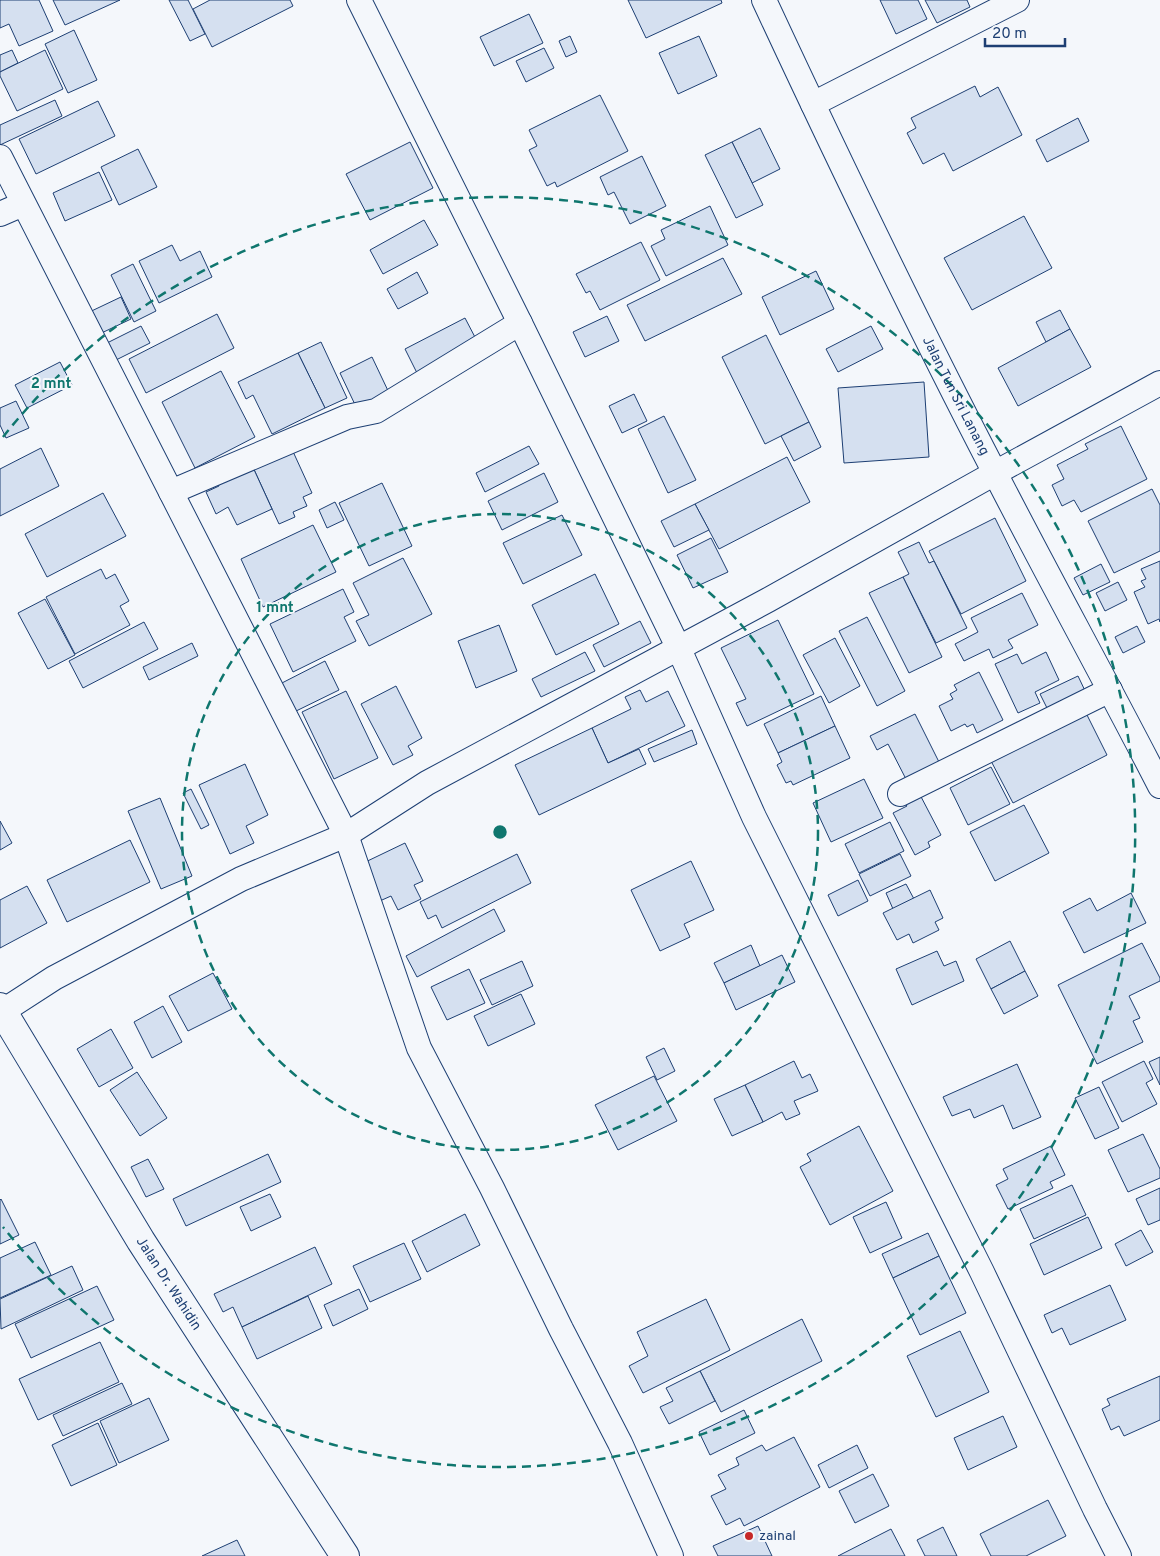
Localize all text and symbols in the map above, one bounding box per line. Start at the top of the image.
scale bar [985,15,1065,47]
text: 20 m [992,25,1027,44]
street label: Jalan Tun Sri Lanang [918,334,993,458]
text: 2 mnt [31,375,71,394]
text: 1 mnt [256,599,294,618]
centre of rings [491,823,509,841]
street label: Jalan Dr. Wahidin [132,1234,205,1334]
place label: zainal [759,1528,796,1545]
marker: zainal [743,1530,755,1542]

